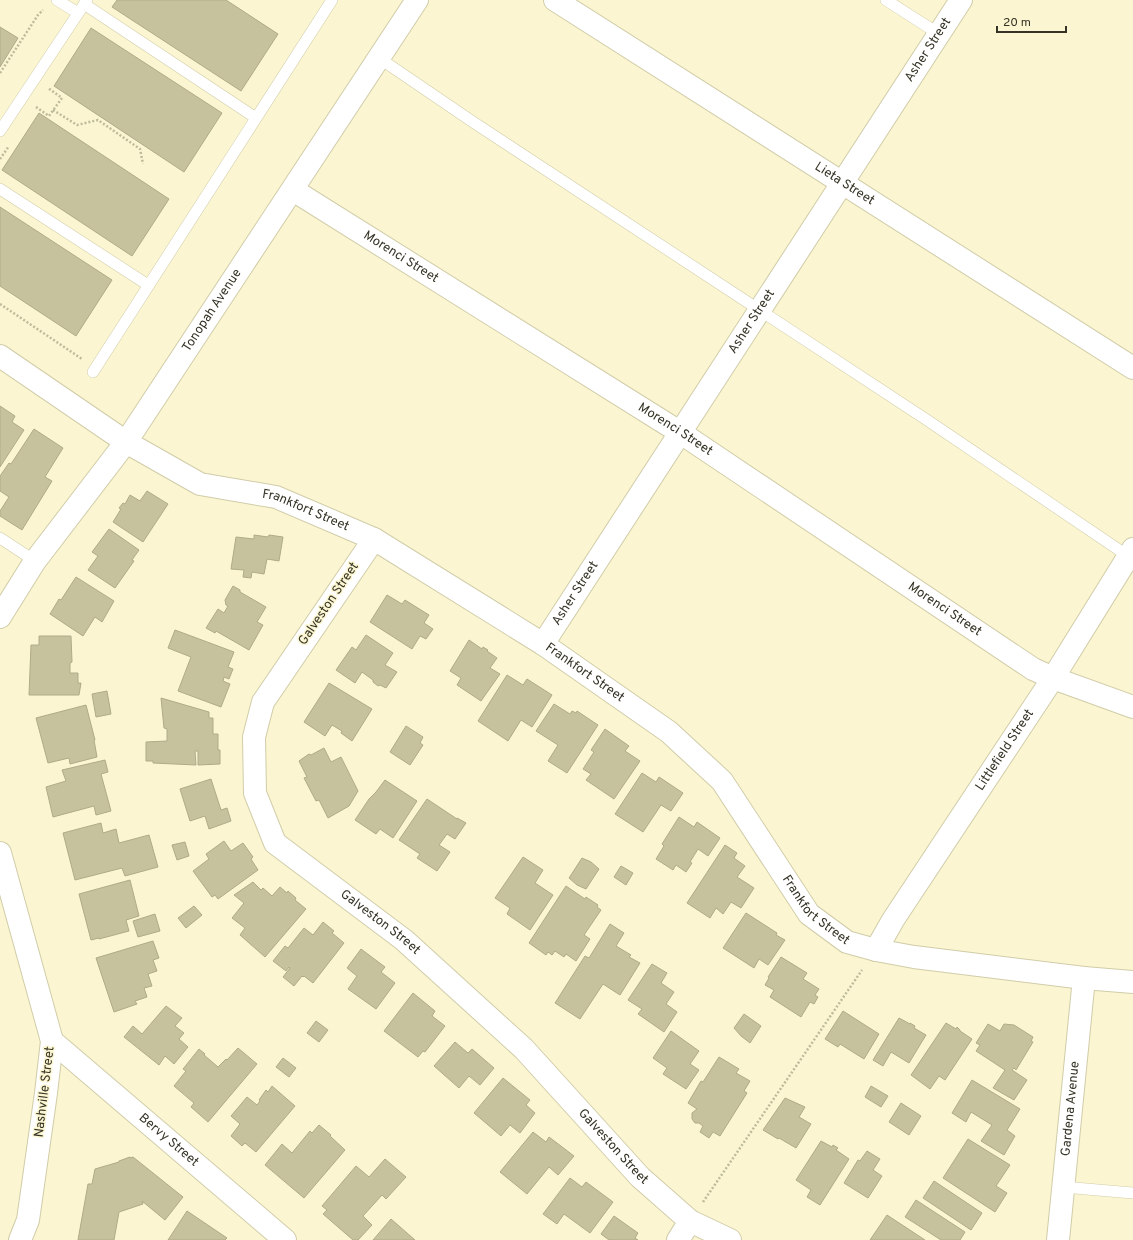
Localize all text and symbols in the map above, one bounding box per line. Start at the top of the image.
scale bar [997,8,1066,34]
street label: Asher Street [902,15,955,85]
text: 20 m [1003,15,1031,31]
street label: Lieta Street [811,159,877,209]
street label: Morenci Street [360,228,441,287]
street label: Tonopah Avenue [179,266,246,355]
street label: Asher Street [725,287,779,357]
street label: Morenci Street [635,400,715,460]
street label: Frankfort Street [261,487,351,535]
street label: Asher Street [549,558,602,629]
street label: Galveston Street [295,559,363,649]
street label: Morenci Street [904,579,985,640]
street label: Frankfort Street [542,640,627,706]
street label: Littlefield Street [973,706,1038,794]
street label: Frankfort Street [778,872,853,949]
street label: Galveston Street [337,887,423,959]
street label: Nashville Street [31,1045,59,1138]
street label: Gardena Avenue [1058,1060,1084,1157]
street label: Galveston Street [574,1106,651,1188]
street label: Bervy Street [135,1110,202,1170]

